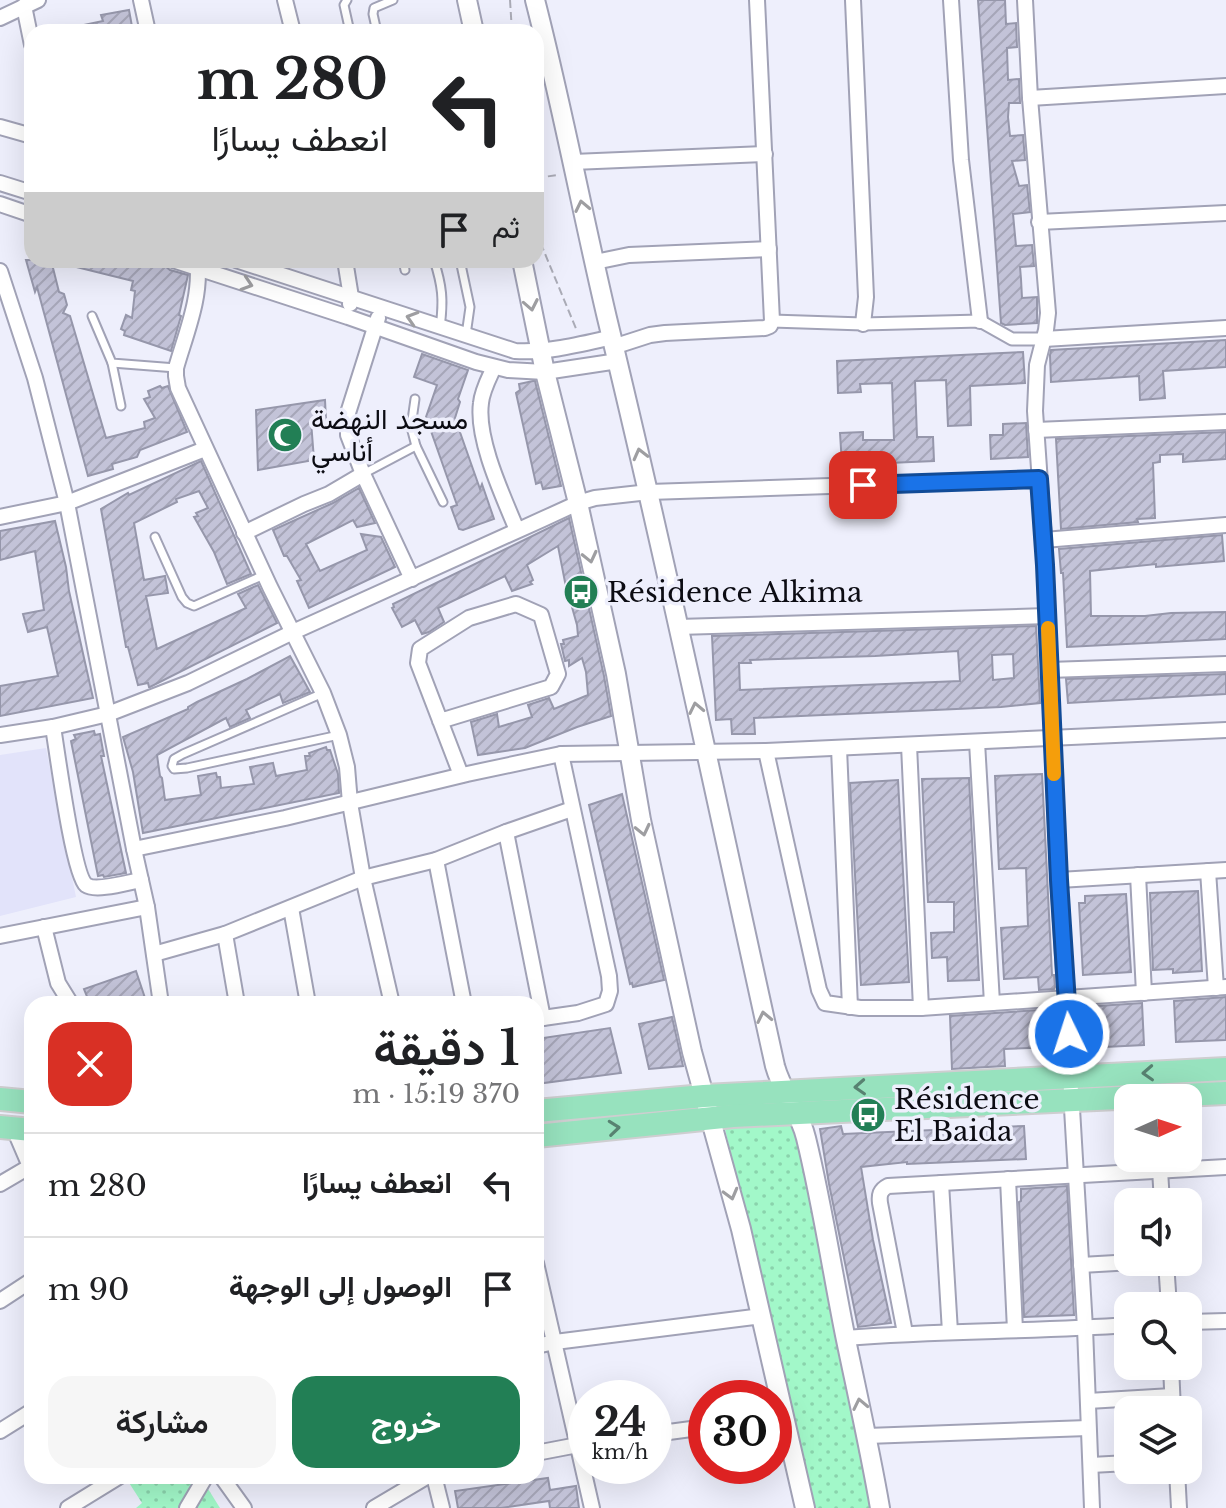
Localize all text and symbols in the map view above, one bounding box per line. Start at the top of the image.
text: 280 m [197,45,388,114]
icon: left [416,56,520,160]
text: انعطف يسارًا [211,116,388,161]
one-way arrow [574,200,591,214]
icon: arrive [432,208,476,252]
text: ثم [492,209,520,246]
one-way arrow [239,275,253,291]
one-way arrow [522,299,539,312]
one-way arrow [405,311,419,327]
place label: مسجد النهضة أناسي [311,402,468,474]
mosque icon: مسجد النهضة أناسي [266,416,304,454]
one-way arrow [632,448,649,462]
pin [829,451,897,519]
icon: arrive [841,463,885,507]
one-way arrow [581,549,598,563]
bus stop icon: Résidence Alkima [562,573,600,611]
place label: Résidence Alkima [607,575,863,610]
one-way arrow [688,702,705,715]
one-way arrow [634,823,651,836]
position arrow [1027,992,1111,1076]
one-way arrow [756,1011,773,1024]
text: 1 دقيقة [373,1018,520,1078]
button: close [48,1022,132,1106]
one-way arrow [1141,1064,1154,1081]
text: 370 m · 15:19 [353,1078,520,1110]
one-way arrow [853,1079,866,1096]
place label: Résidence El Baida [894,1082,1039,1149]
north arrow [1114,1084,1202,1172]
map controls [1114,1084,1202,1484]
bus stop icon: Résidence El Baida [849,1096,887,1134]
one-way arrow [608,1120,621,1137]
icon: left [476,1163,520,1207]
text: انعطف يسارًا [302,1164,452,1201]
text: 280 m [48,1167,147,1204]
one-way arrow [722,1186,739,1200]
button: sound [1114,1188,1202,1276]
icon: arrive [476,1267,520,1311]
text: الوصول إلى الوجهة [229,1268,452,1305]
text: 90 m [48,1271,130,1308]
button: search [1114,1292,1202,1380]
button: مشاركة [48,1376,276,1468]
button: خروج [292,1376,520,1468]
speed limit sign: 30 [688,1380,792,1484]
button: layers [1114,1396,1202,1484]
text: 24 [594,1397,646,1447]
one-way arrow [852,1398,869,1411]
text: km/h [592,1440,648,1464]

